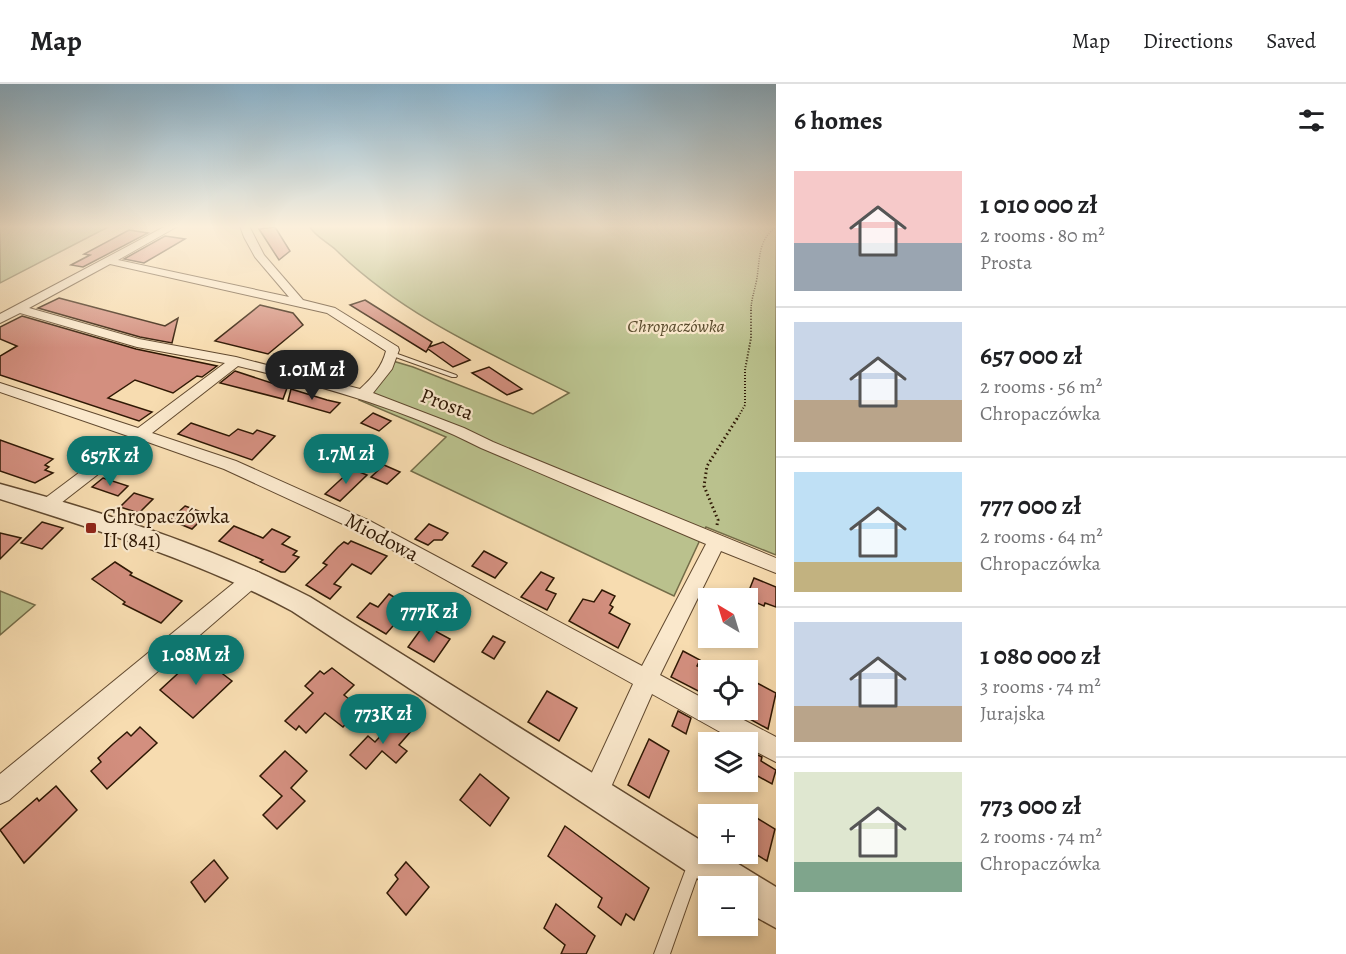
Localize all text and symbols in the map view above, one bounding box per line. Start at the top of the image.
text: Map [30,22,82,60]
text: Map [1072,27,1110,55]
text: Directions [1143,27,1233,55]
text: Saved [1266,27,1316,55]
text: 6 homes [794,103,883,138]
icon: filters [1295,104,1328,137]
text: 1 010 000 zł [980,187,1097,222]
icon: home [842,195,914,267]
text: 2 rooms · 80 m² [980,222,1105,249]
text: Prosta [980,249,1032,276]
park label: Chropaczówka [627,314,725,338]
text: 657 000 zł [980,338,1082,373]
icon: home [842,346,914,418]
pin: 1.01M zł [250,350,374,401]
text: 1.01M zł [279,356,345,383]
text: 2 rooms · 56 m² [980,373,1102,400]
street label: Prosta [416,381,478,427]
text: Chropaczówka [980,400,1101,427]
pin: 1.7M zł [291,434,401,485]
pin: 657K zł [55,436,165,487]
text: 1.7M zł [318,440,374,467]
text: 657K zł [81,442,139,469]
text: 777 000 zł [980,488,1081,523]
icon: home [842,496,914,568]
place label: Chropaczówka II (841) [103,502,230,554]
street label: Miodowa [340,506,424,568]
marker: Chropaczówka II (841) [84,521,98,535]
text: 2 rooms · 64 m² [980,523,1103,550]
text: Chropaczówka [980,550,1101,577]
north arrow [698,588,758,648]
map controls [698,588,758,936]
pin: 777K zł [374,592,484,643]
text: 777K zł [400,598,458,625]
pin: 1.08M zł [134,635,258,686]
text: 1 080 000 zł [980,638,1101,673]
text: 1.08M zł [162,641,230,668]
icon: home [842,646,914,718]
button: locate [698,660,758,720]
text: 3 rooms · 74 m² [980,673,1101,700]
pin: 773K zł [328,694,438,745]
text: 773K zł [354,700,412,727]
text: Jurajska [980,700,1045,727]
button: layers [698,732,758,792]
text: 773 000 zł [980,788,1081,823]
icon: home [842,796,914,868]
button: + [698,804,758,864]
text: 2 rooms · 74 m² [980,823,1102,850]
text: Chropaczówka [980,850,1101,877]
button: − [698,876,758,936]

